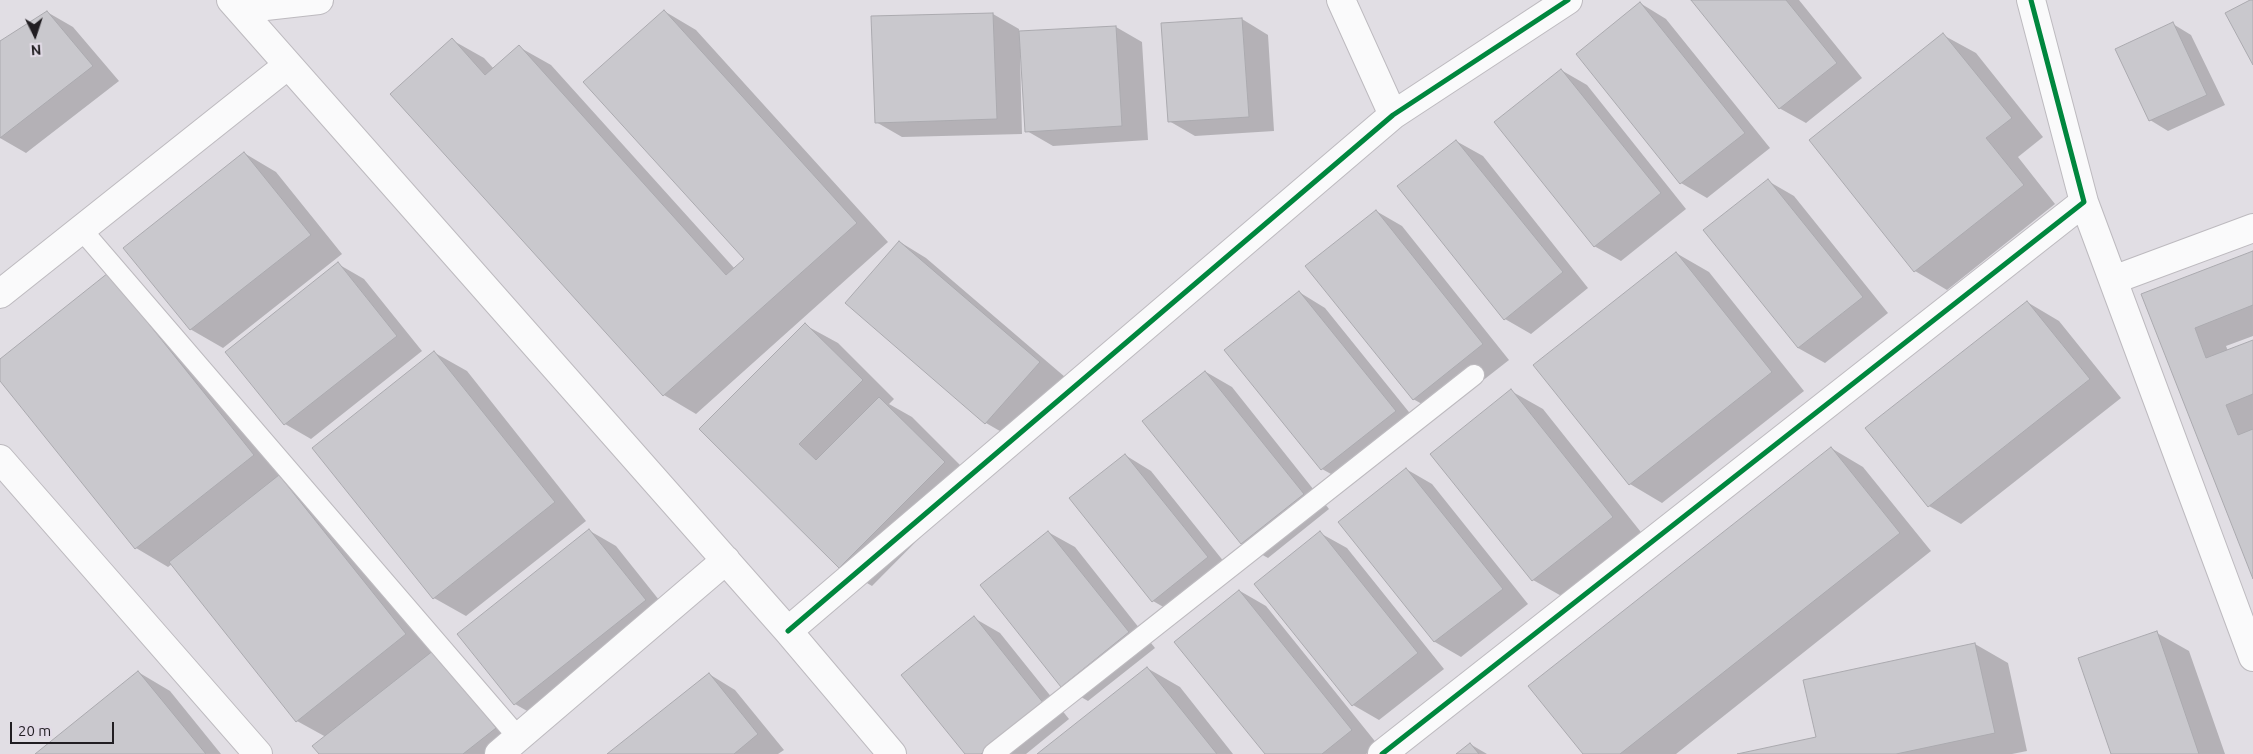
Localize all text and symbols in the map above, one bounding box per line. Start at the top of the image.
north arrow [10,10,60,60]
text: N [30,42,42,58]
scale bar [12,712,116,744]
text: 20 m [18,722,51,739]

